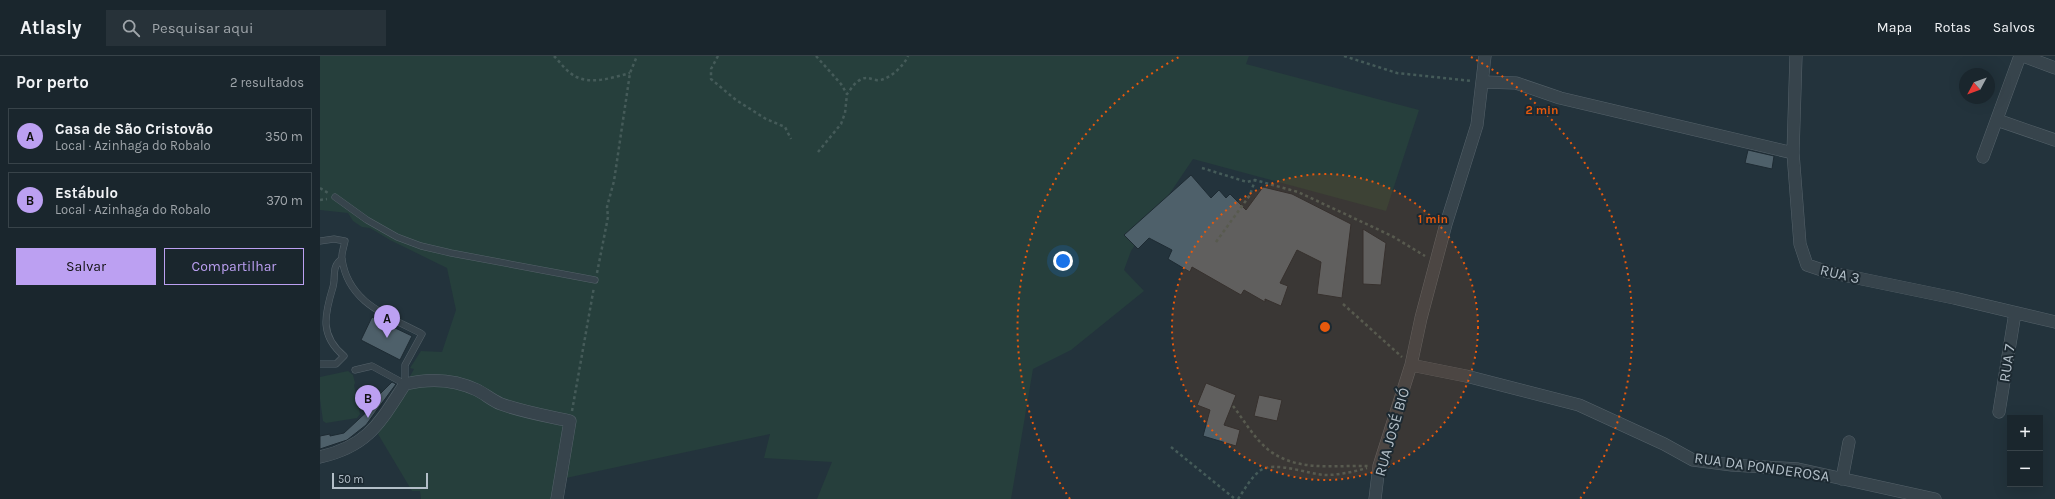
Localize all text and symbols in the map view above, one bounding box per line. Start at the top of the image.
search box [106,10,386,46]
text: Atlasly [20,17,82,39]
icon: search [120,17,142,39]
text: Pesquisar aqui [152,19,254,37]
text: Mapa [1877,19,1912,36]
text: Rotas [1934,19,1971,36]
text: Salvos [1993,19,2035,36]
north arrow [1959,68,1995,104]
text: Por perto [16,72,89,92]
text: 2 resultados [230,75,304,90]
text: 2 min [1525,103,1559,117]
text: Casa de São Cristovão [55,120,213,138]
text: A [26,129,34,144]
text: 350 m [265,129,303,144]
text: Local · Azinhaga do Robalo [55,138,211,153]
text: Estábulo [55,184,118,202]
text: B [26,193,34,208]
text: 370 m [266,193,303,208]
text: Local · Azinhaga do Robalo [55,202,211,217]
text: 1 min [1418,212,1448,226]
button: Salvar [16,248,156,285]
button: Compartilhar [164,248,304,285]
your location [1053,251,1073,271]
street label: RUA 3 [1818,261,1862,287]
pin: A [374,305,400,338]
centre of rings [1318,320,1332,334]
street label: RUA 7 [1995,343,2019,383]
pin: B [355,385,381,418]
street label: RUA JOSÉ BIÓ [1371,386,1413,478]
map controls [2007,415,2043,487]
button: + [2007,415,2043,451]
street label: RUA DA PONDEROSA [1693,449,1831,485]
button: − [2007,451,2043,487]
scale bar [332,471,428,490]
text: 50 m [338,473,364,486]

